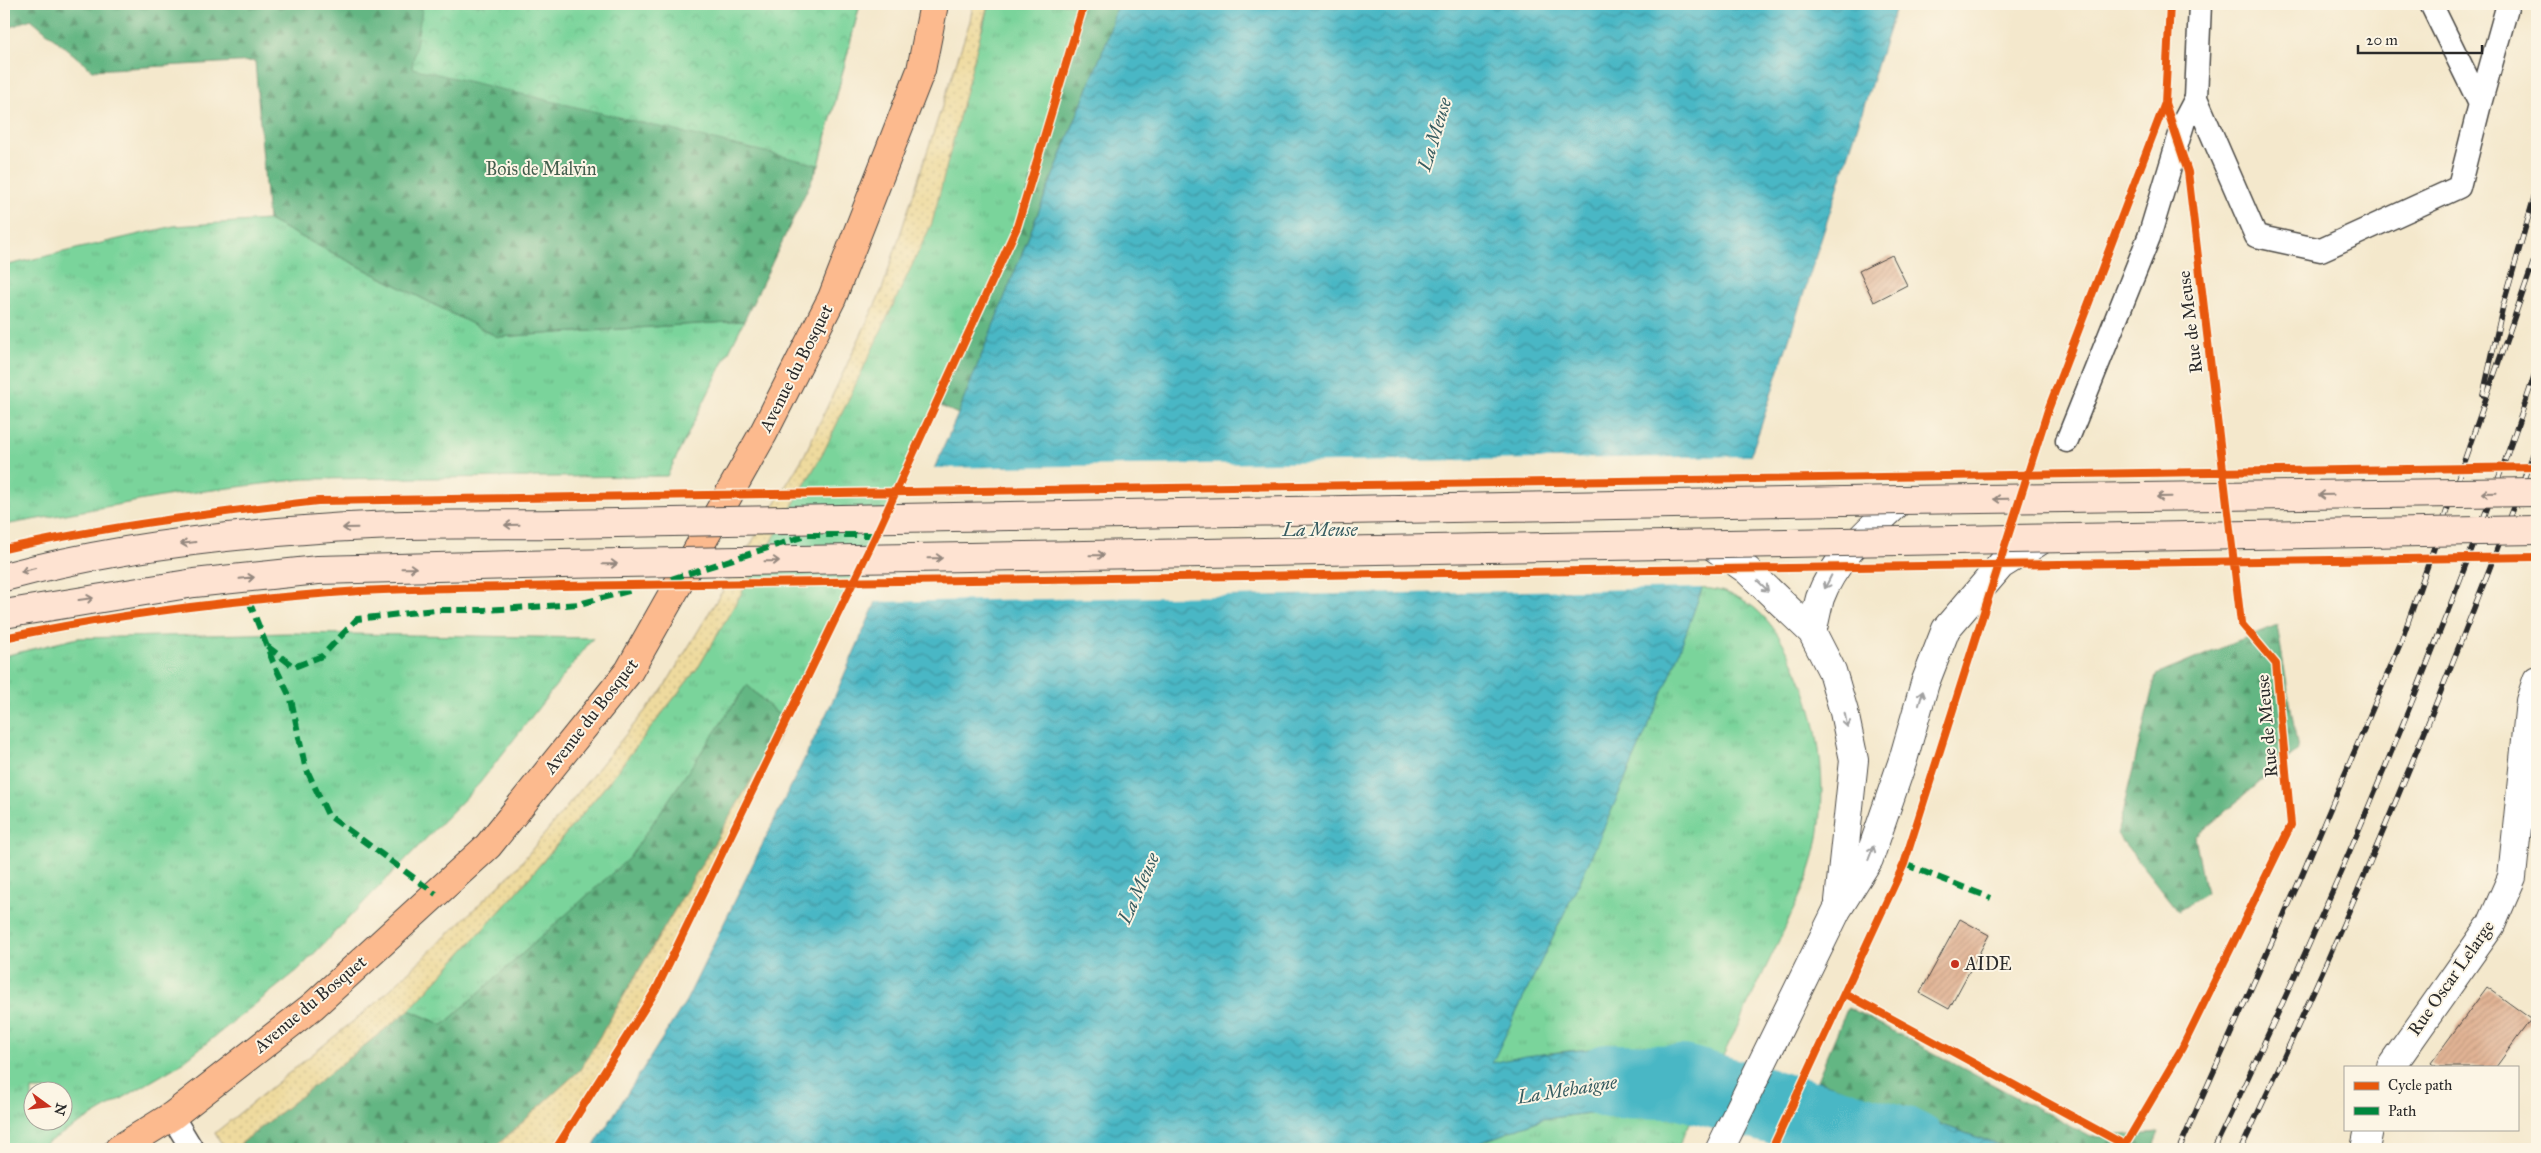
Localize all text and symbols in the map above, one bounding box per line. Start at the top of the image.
scale bar [2358,22,2482,54]
text: 20 m [2366,31,2398,49]
water label: La Meuse [1412,94,1457,174]
park label: Bois de Malvin [485,158,597,180]
street label: Rue de Meuse [2173,269,2207,375]
street label: Avenue du Bosquet [754,300,839,437]
one-way arrow [2481,488,2497,498]
one-way arrow [2318,490,2334,500]
one-way arrow [2156,492,2172,502]
one-way arrow [1993,494,2010,504]
water label: La Meuse [1282,518,1358,541]
one-way arrow [505,520,521,530]
one-way arrow [342,523,358,533]
one-way arrow [180,538,196,548]
one-way arrow [1088,550,1105,560]
one-way arrow [926,553,942,563]
one-way arrow [764,556,780,566]
one-way arrow [601,559,617,568]
one-way arrow [401,563,417,573]
one-way arrow [21,566,37,575]
one-way arrow [239,573,255,582]
one-way arrow [1823,574,1832,589]
one-way arrow [1757,580,1770,592]
one-way arrow [78,594,94,604]
street label: Avenue du Bosquet [539,654,644,779]
street label: Rue de Meuse [2252,674,2282,778]
one-way arrow [1916,691,1926,707]
one-way arrow [1842,712,1851,728]
one-way arrow [1867,846,1876,861]
water label: La Meuse [1112,848,1165,928]
street label: Rue Oscar Lelarge [2403,916,2500,1040]
street label: Avenue du Bosquet [248,950,372,1059]
place label: AIDE [1964,953,2012,975]
marker: AIDE [1949,958,1961,970]
legend [2344,1066,2518,1130]
water label: La Mehaigne [1515,1070,1619,1109]
text: Cycle path [2388,1076,2453,1094]
north arrow [22,1080,72,1130]
text: N [50,1101,70,1117]
text: Path [2388,1102,2417,1120]

